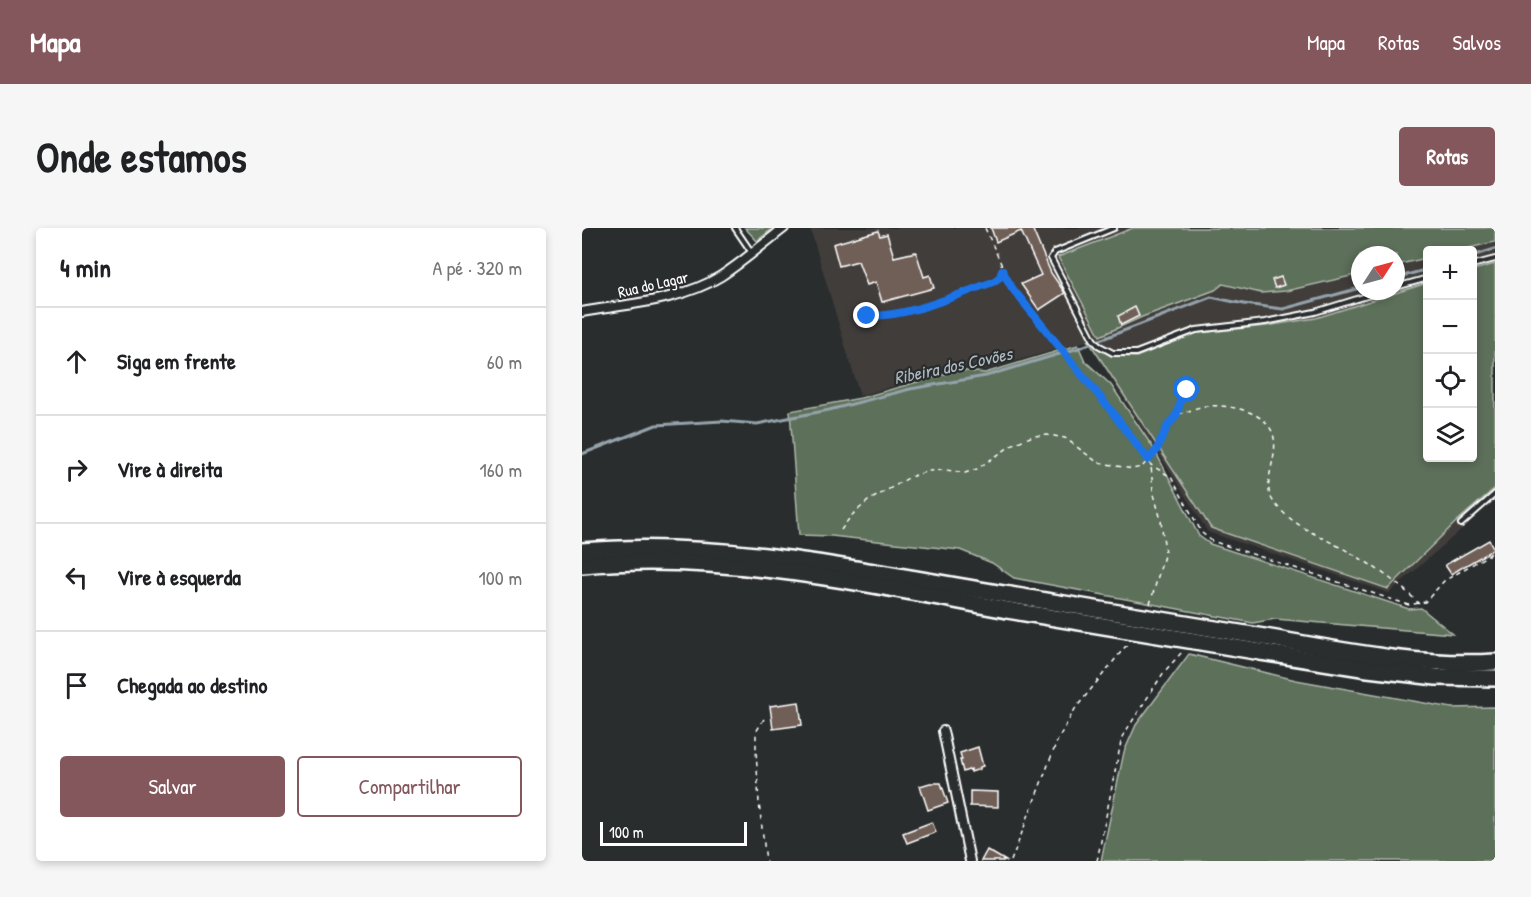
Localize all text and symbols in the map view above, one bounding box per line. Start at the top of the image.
text: Mapa [30,23,81,61]
text: Mapa [1307,28,1345,57]
text: Rotas [1378,28,1420,57]
text: Salvos [1453,28,1501,57]
button: Rotas [1399,127,1495,186]
text: Onde estamos [36,128,247,185]
north arrow [1351,246,1405,300]
map controls [1423,246,1477,462]
button: + [1423,246,1477,300]
text: 4 min [60,250,111,285]
text: A pé · 320 m [432,254,522,281]
street label: Rua do Lagar [616,265,690,303]
button: − [1423,300,1477,354]
route end [853,302,879,328]
water label: Ribeira dos Covões [892,340,1016,390]
icon: ahead [60,345,93,378]
text: Siga em frente [117,346,236,376]
text: 60 m [487,348,522,375]
button: locate [1423,354,1477,408]
route start [1173,376,1199,402]
button: layers [1423,408,1477,462]
icon: right [60,453,93,486]
text: Vire à direita [117,454,222,484]
text: 160 m [480,456,522,483]
icon: left [60,561,93,594]
text: Vire à esquerda [117,562,241,592]
text: 100 m [479,564,522,591]
icon: arrive [60,669,93,702]
text: Chegada ao destino [117,670,267,700]
button: Salvar [60,756,285,817]
button: Compartilhar [297,756,522,817]
scale bar [600,819,747,846]
text: 100 m [609,821,644,843]

